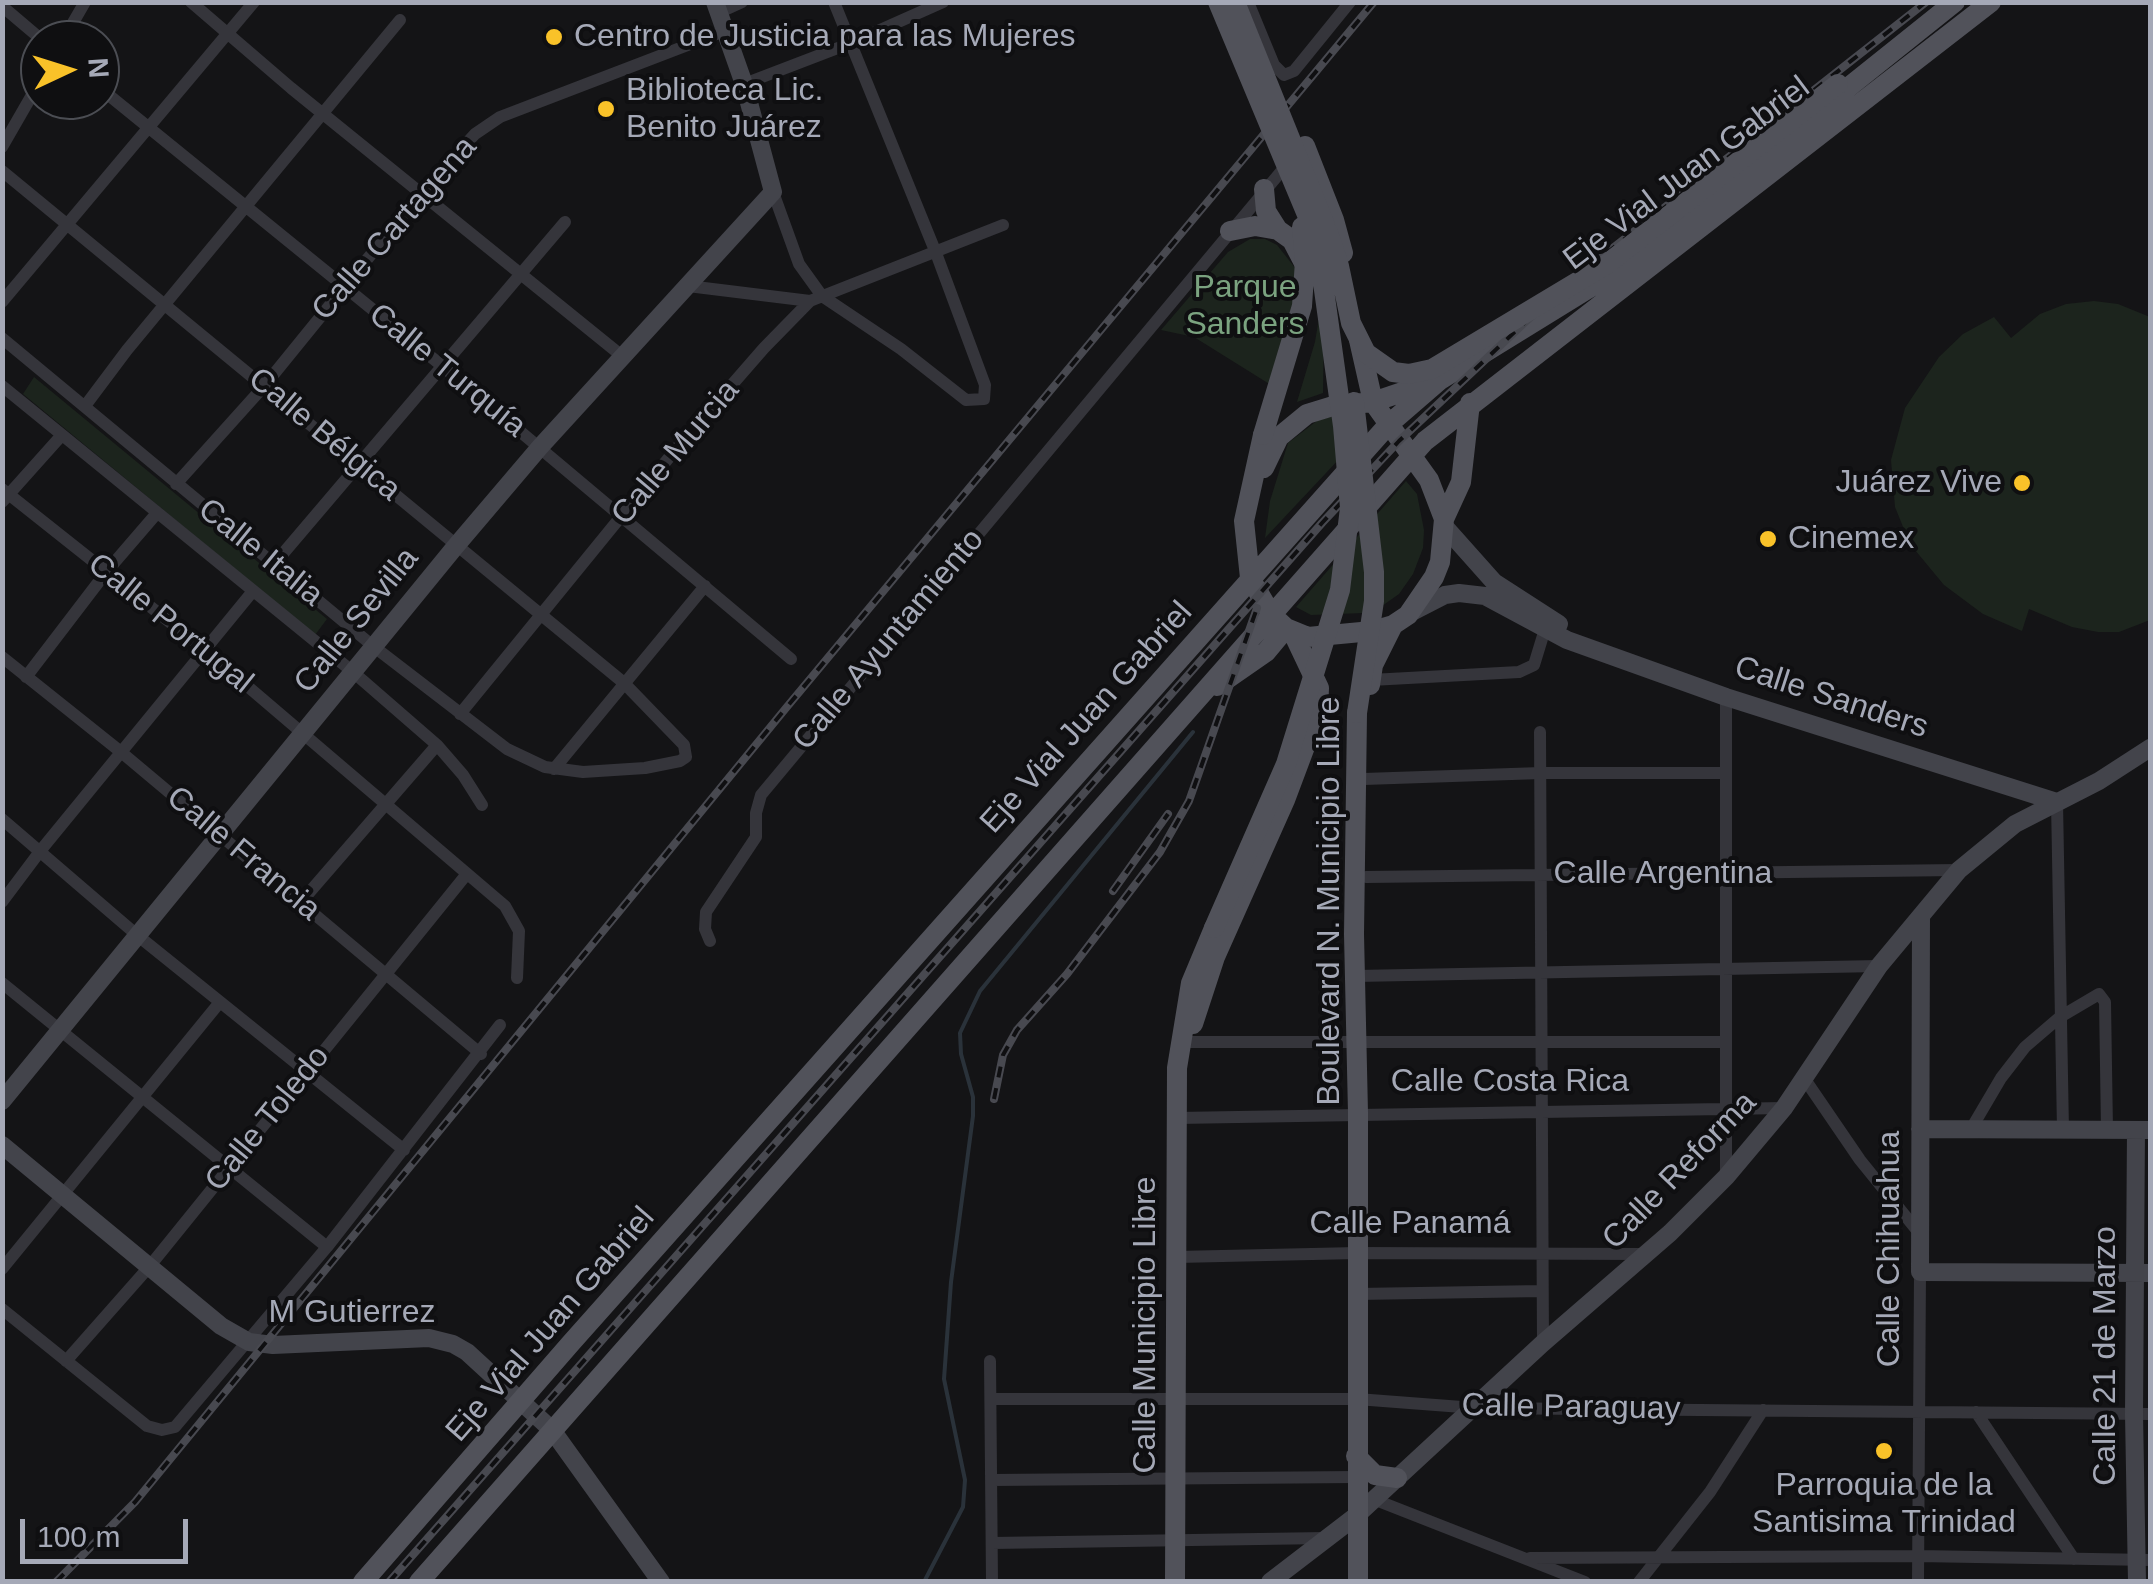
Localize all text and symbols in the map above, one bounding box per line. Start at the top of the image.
place label: Centro de Justicia para las Mujeres [574,18,1076,56]
north arrow [20,20,120,120]
marker: Centro de Justicia para las Mujeres [543,26,565,48]
text: N [82,57,115,79]
street label: Eje Vial Juan Gabriel [1556,69,1818,279]
place label: Biblioteca Lic. Benito Juárez [626,72,823,147]
marker: Biblioteca Lic. Benito Juárez [595,98,617,120]
street label: Calle Cartagena [305,129,485,329]
park label: Parque Sanders [1185,269,1305,344]
street label: Calle Turquía [361,296,533,446]
street label: Calle Bélgica [240,360,408,510]
street label: Calle Murcia [604,373,748,533]
place label: Juárez Vive [1835,464,2002,502]
marker: Juárez Vive [2011,472,2033,494]
street label: Calle Italia [190,491,330,615]
place label: Cinemex [1788,520,1914,558]
street label: Calle Ayuntamiento [785,522,993,758]
marker: Cinemex [1757,528,1779,550]
street label: Calle Sevilla [287,540,427,702]
street label: Calle Portugal [80,546,260,702]
street label: Eje Vial Juan Gabriel [973,594,1201,842]
street label: Calle Sanders [1729,649,1933,747]
street label: Boulevard N. Municipio Libre [1311,696,1349,1106]
street label: Calle Francia [158,779,328,929]
street label: Calle Argentina [1554,855,1772,893]
street label: Calle Toledo [198,1038,338,1200]
street label: Calle Costa Rica [1391,1063,1629,1101]
street label: Calle Reforma [1595,1084,1765,1258]
street label: Calle Chihuahua [1871,1131,1909,1367]
street label: Calle Municipio Libre [1127,1176,1165,1474]
street label: Eje Vial Juan Gabriel [439,1200,663,1450]
street label: Calle Panamá [1310,1205,1510,1243]
street label: Calle 21 de Marzo [2087,1226,2125,1486]
street label: M Gutierrez [268,1294,436,1332]
street label: Calle Paraguay [1461,1387,1681,1429]
marker: Parroquia de la Santisima Trinidad [1873,1440,1895,1462]
place label: Parroquia de la Santisima Trinidad [1752,1467,2016,1542]
scale bar [25,1499,192,1561]
text: 100 m [37,1520,120,1553]

